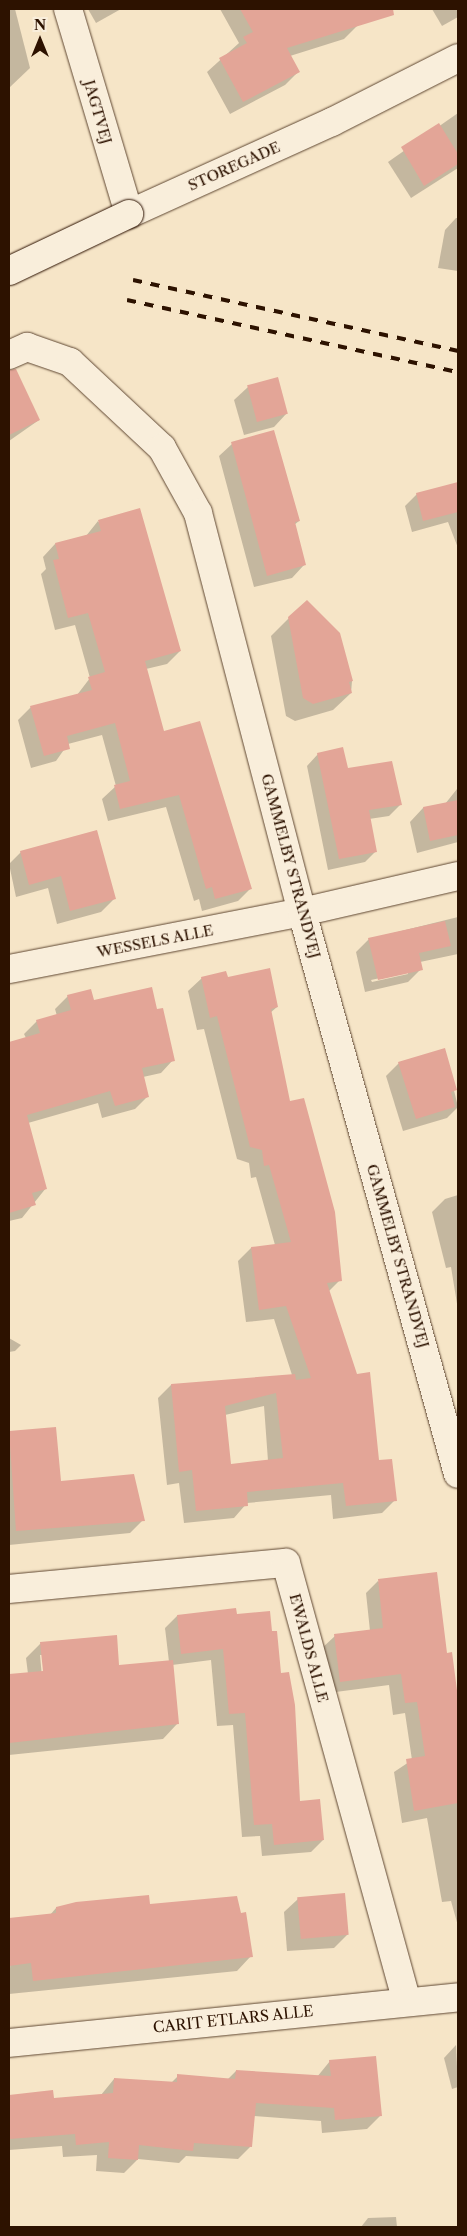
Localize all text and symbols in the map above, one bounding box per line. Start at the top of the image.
north arrow [15,15,65,65]
text: N [34,16,46,34]
street label: JAGTVEJ [80,78,116,146]
street label: STOREGADE [185,138,283,194]
street label: GAMMELBY STRANDVEJ [258,771,324,961]
street label: WESSELS ALLE [95,921,215,961]
street label: GAMMELBY STRANDVEJ [363,1162,433,1350]
street label: EWALDS ALLE [286,1591,332,1705]
street label: CARIT ETLARS ALLE [151,2002,315,2036]

